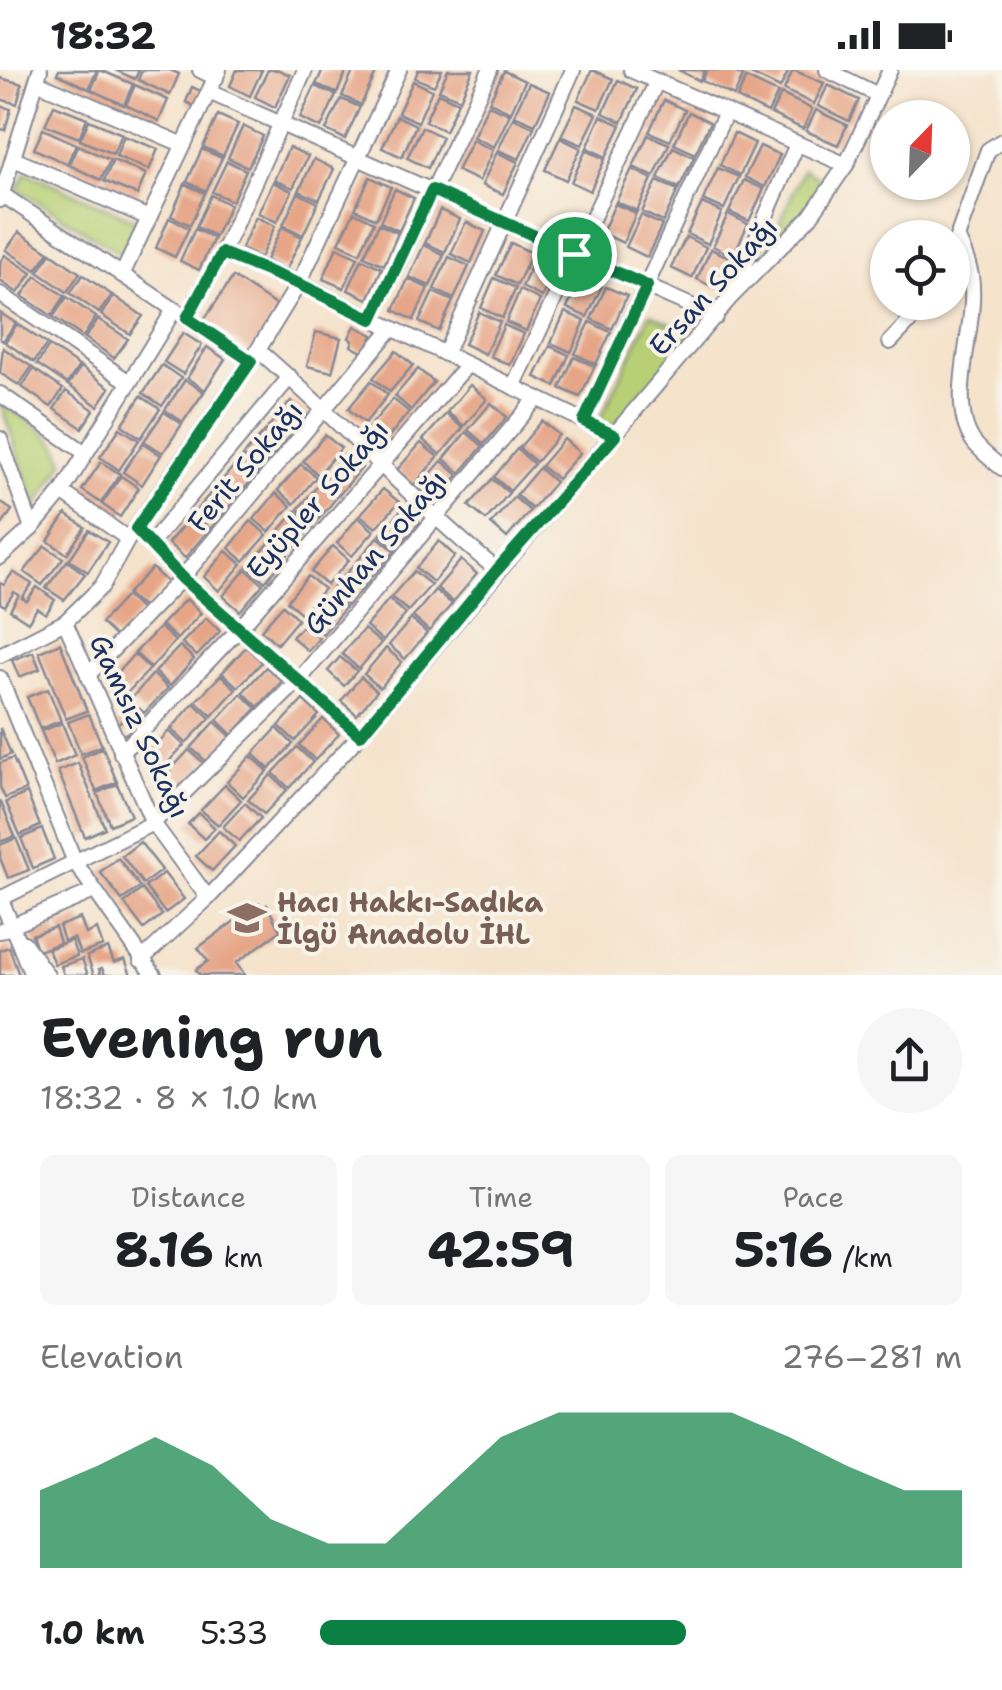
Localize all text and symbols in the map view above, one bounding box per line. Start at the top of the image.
text: 18:32 [50,10,156,61]
north arrow [870,100,970,200]
map controls [870,100,970,320]
street label: Ersan Sokağı [640,208,786,364]
pin [532,212,617,297]
button: locate [870,220,970,320]
icon: arrive [547,227,602,282]
street label: Ferit Sokağı [179,392,311,540]
street label: Eyüpler Sokağı [237,411,397,587]
street label: Günhan Sokağı [295,461,455,643]
street label: Gamsız Sokağı [81,628,199,824]
place label: Hacı Hakkı-Sadıka İlgü Anadolu İHL [277,883,543,953]
school or university icon: Hacı Hakkı-Sadıka İlgü Anadolu İHL [226,897,268,939]
text: Evening run [40,1001,383,1075]
button: share [857,1008,962,1113]
text: 18:32 · 8 × 1.0 km [40,1076,318,1119]
text: Distance [131,1178,246,1216]
text: Time [469,1178,533,1216]
text: Pace [783,1178,844,1216]
text: 8.16 [114,1216,214,1283]
text: 42:59 [427,1216,575,1283]
text: 5:16 [734,1216,833,1283]
text: km [214,1238,263,1276]
text: /km [833,1238,893,1276]
text: Elevation [40,1335,183,1378]
text: 276–281 m [782,1335,962,1378]
text: 1.0 km [40,1611,145,1654]
text: 5:33 [200,1611,268,1654]

